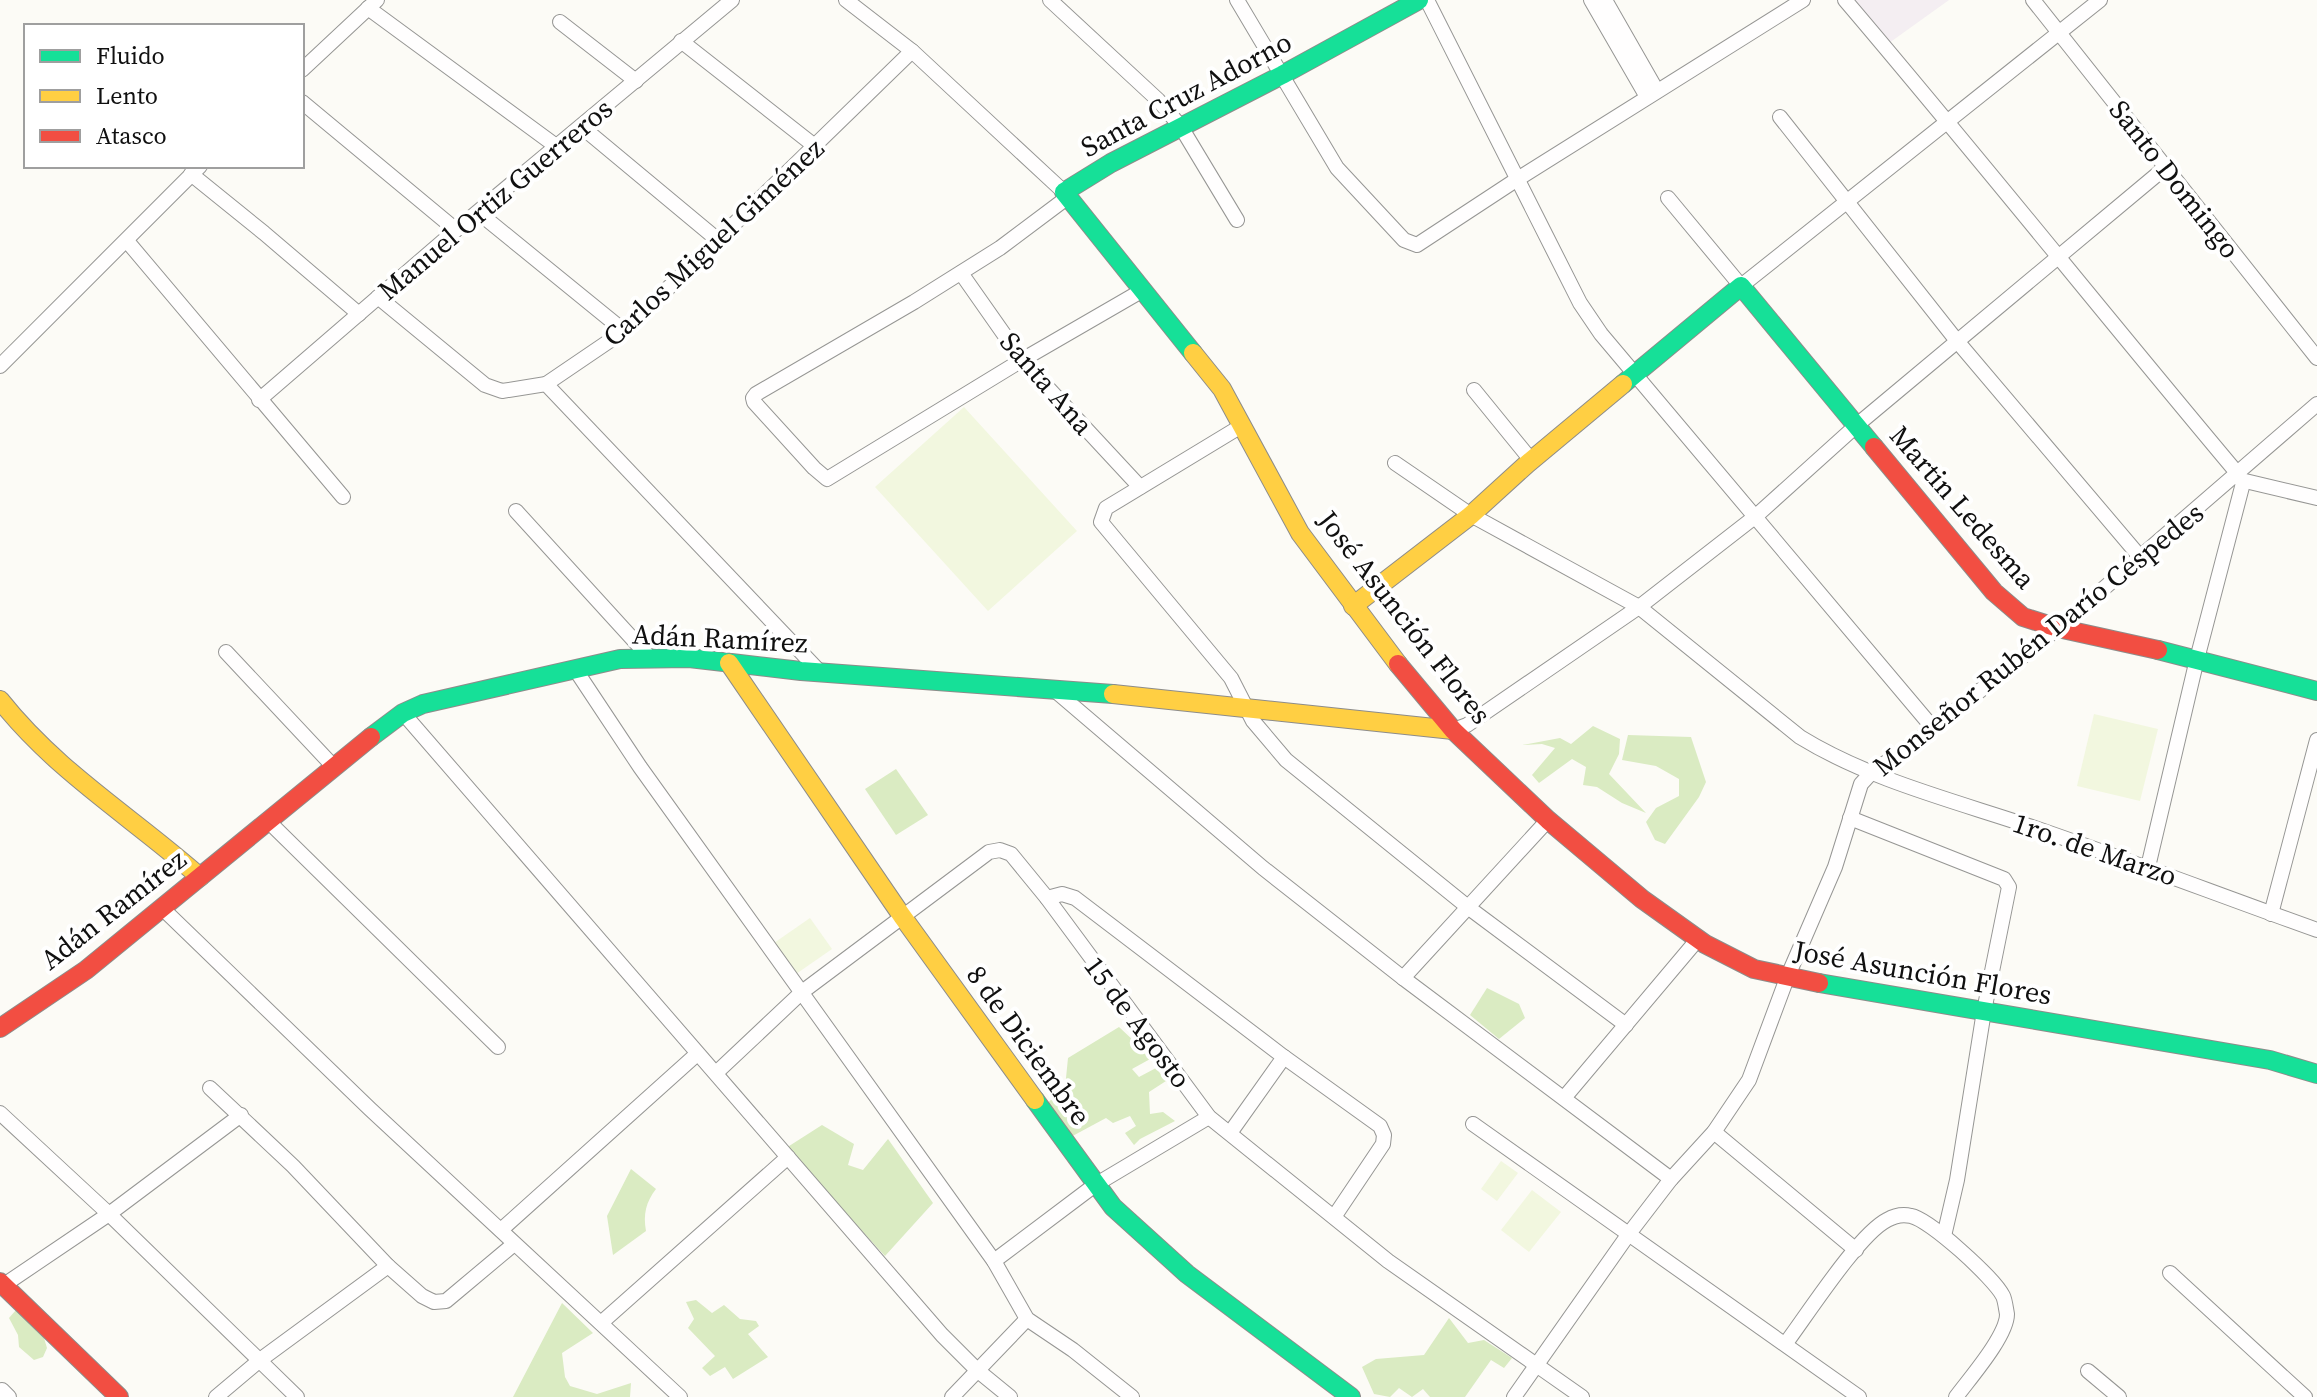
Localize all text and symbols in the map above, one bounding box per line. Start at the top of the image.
street label: Santa Cruz Adorno [1074,22,1298,166]
legend [24,24,304,168]
text: Fluido [96,39,165,72]
text: Lento [96,79,158,112]
street label: Manuel Ortiz Guerreros [370,89,620,309]
street label: Santo Domingo [2101,92,2249,266]
text: Atasco [96,119,167,152]
street label: Carlos Miguel Giménez [594,129,832,355]
street label: Santa Ana [992,323,1103,443]
street label: Martin Ledesma [1881,417,2045,597]
street label: Monseñor Rubén Darío Céspedes [1865,494,2211,784]
street label: José Asunción Flores [1309,502,1500,732]
street label: Adán Ramírez [631,614,809,662]
street label: 1ro. de Marzo [2008,803,2182,895]
street label: Adán Ramírez [32,840,194,978]
street label: José Asunción Flores [1790,930,2055,1013]
street label: 15 de Agosto [1076,948,1200,1096]
street label: 8 de Diciembre [958,957,1100,1133]

